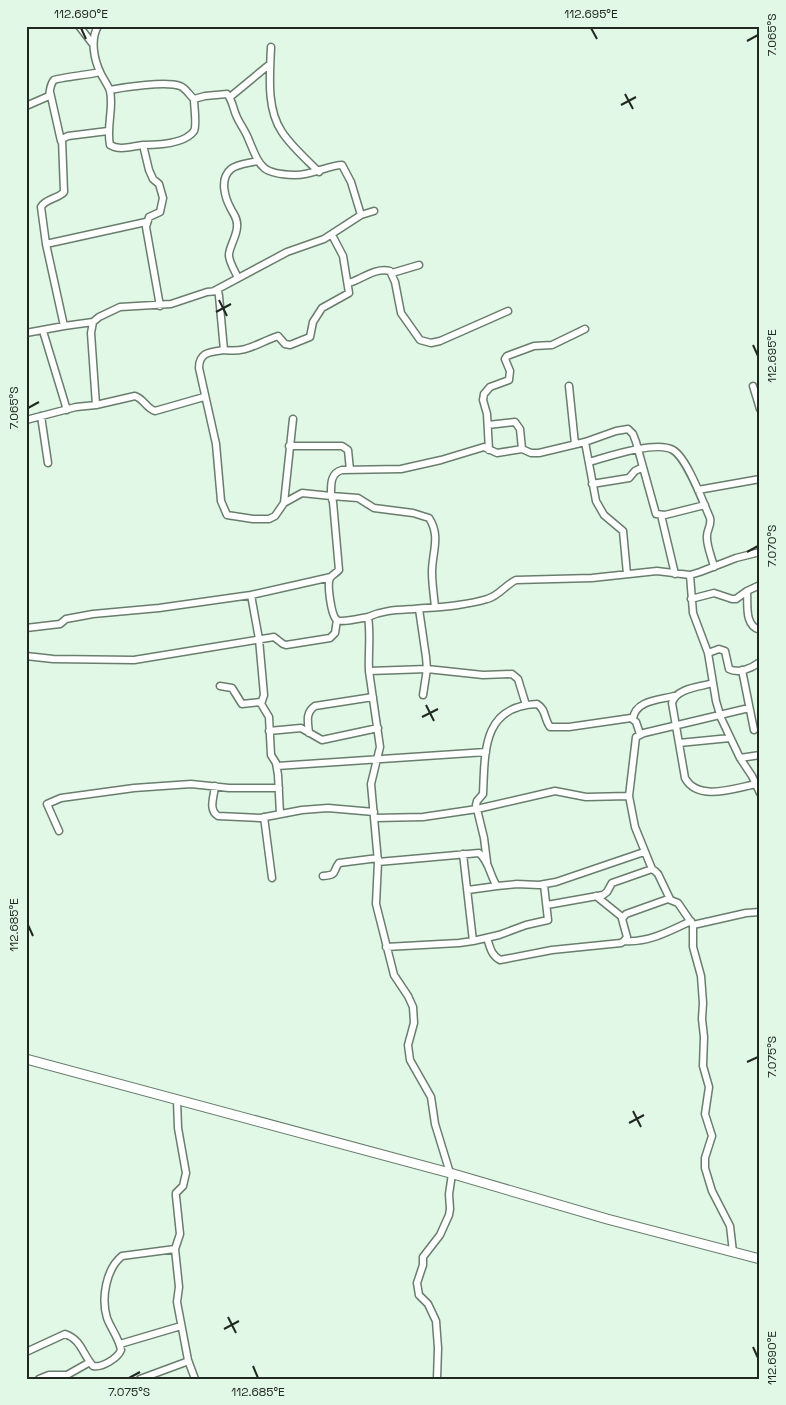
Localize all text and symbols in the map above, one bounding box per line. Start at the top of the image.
text: 112.690°E [54,6,108,22]
text: 112.695°E [564,6,618,22]
text: 7.065°S [764,14,780,56]
text: 112.695°E [764,329,780,383]
text: 7.065°S [6,387,22,429]
text: 7.070°S [764,525,780,567]
text: 112.685°E [6,898,22,952]
text: 7.075°S [764,1036,780,1078]
text: 112.690°E [764,1331,780,1385]
text: 7.075°S [108,1384,150,1400]
text: 112.685°E [231,1384,285,1400]

